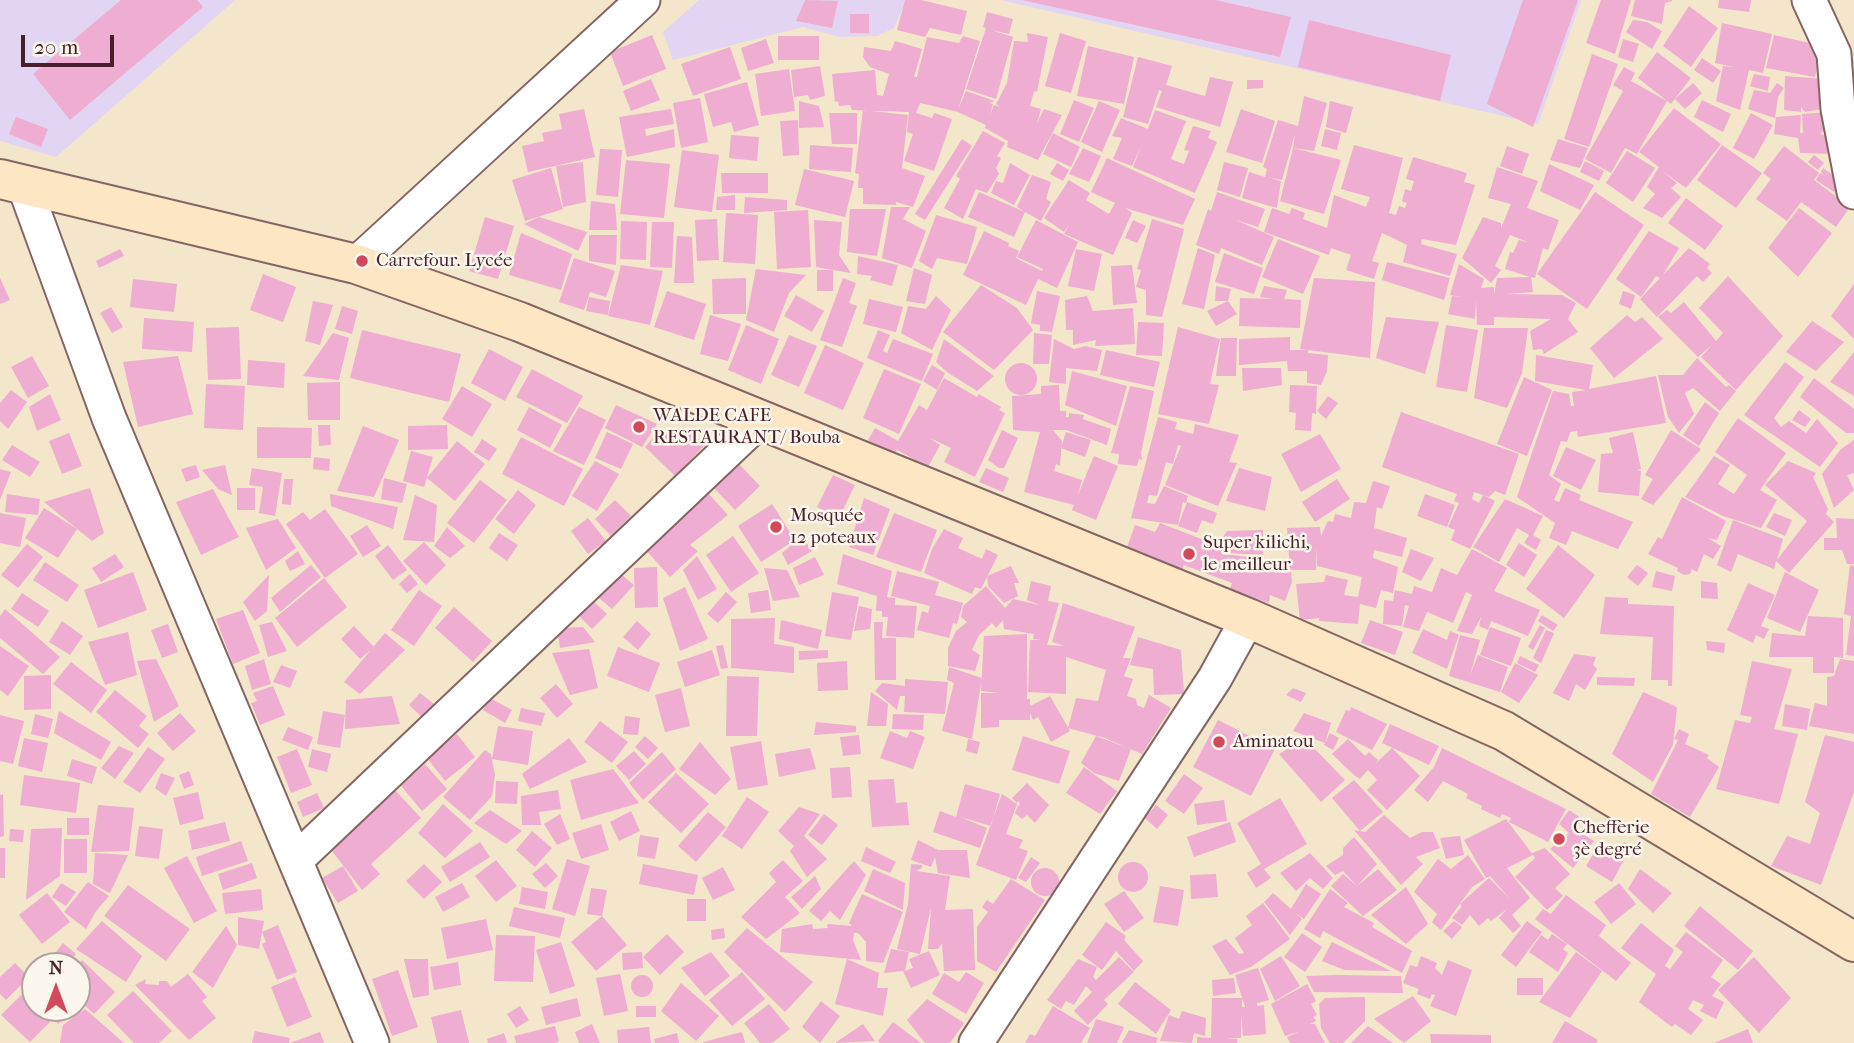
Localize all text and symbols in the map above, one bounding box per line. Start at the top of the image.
scale bar [24,21,117,65]
text: 20 m [34,35,78,59]
place label: Carrefour. Lycée [376,250,512,272]
marker: Carrefour. Lycée [354,253,370,269]
place label: WALDE CAFE RESTAURANT/ Bouba [653,405,840,449]
marker: WALDE CAFE RESTAURANT/ Bouba [631,419,647,435]
place label: Mosquée 12 poteaux [790,505,876,549]
marker: Mosquée 12 poteaux [768,519,784,535]
place label: Super kilichi, le meilleur [1203,532,1310,576]
marker: Super kilichi, le meilleur [1181,546,1197,562]
place label: Aminatou [1233,731,1314,753]
marker: Aminatou [1211,734,1227,750]
place label: Chefferie 3è degré [1573,817,1649,861]
marker: Chefferie 3è degré [1551,831,1567,847]
north arrow [21,952,91,1022]
text: N [49,957,63,979]

